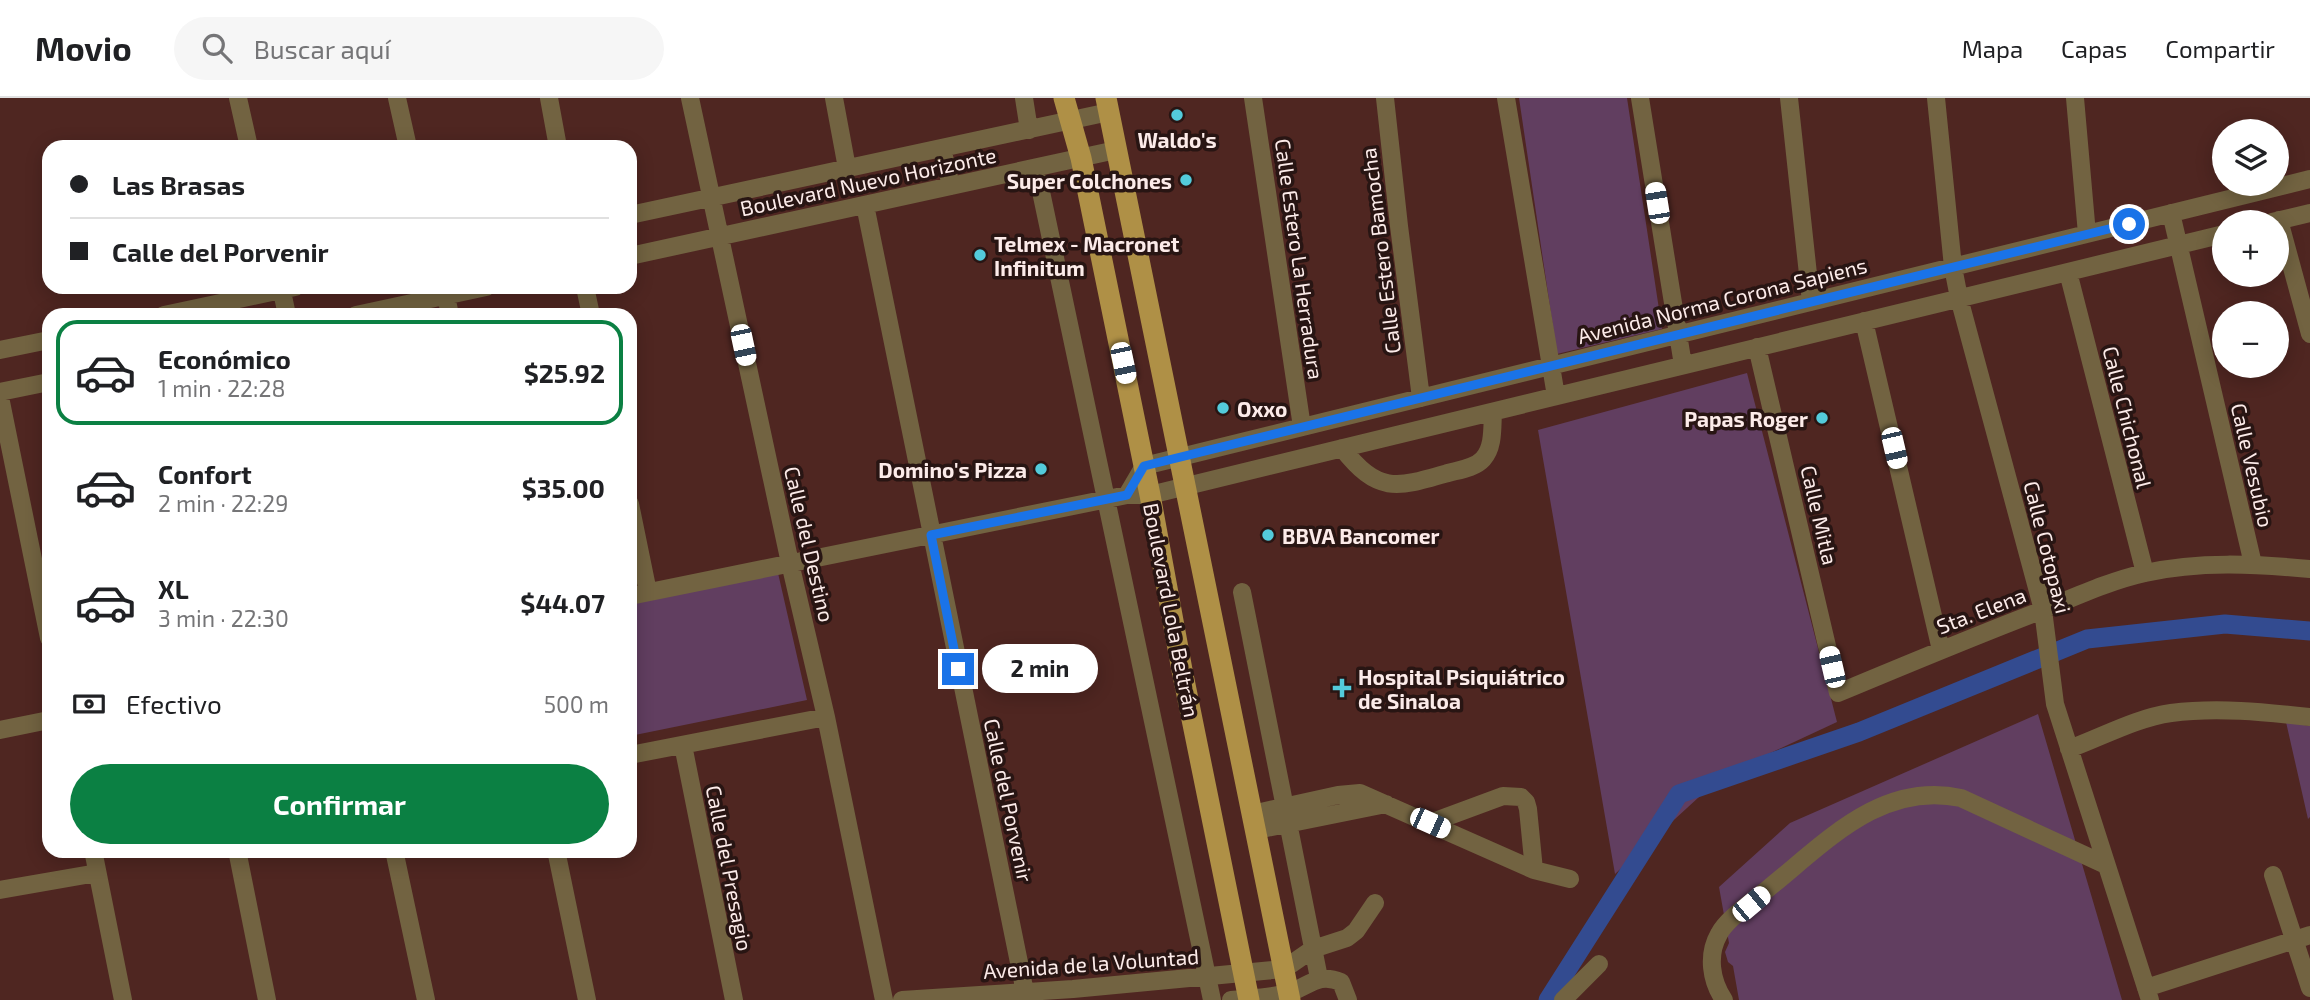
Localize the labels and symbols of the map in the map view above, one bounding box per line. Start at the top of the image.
marker: Waldo's [1169,107,1185,123]
place label: Waldo's [1137,127,1217,152]
street label: Calle Estero La Herradura [1271,137,1329,381]
street label: Boulevard Nuevo Horizonte [738,142,998,220]
street label: Calle Estero Bamocha [1355,147,1405,355]
place label: Super Colchones [1007,168,1172,193]
marker: Super Colchones [1178,172,1194,188]
car [1644,181,1671,225]
route start [2113,208,2145,240]
place label: Telmex - Macronet Infinitum [994,231,1180,280]
marker: Telmex - Macronet Infinitum [972,247,988,263]
street label: Avenida Norma Corona Sapiens [1575,252,1869,348]
car [729,322,758,368]
car [1109,340,1138,386]
street label: Calle Chichonal [2098,343,2158,491]
place label: Oxxo [1237,396,1287,421]
marker: Oxxo [1215,400,1231,416]
street label: Calle Vesubio [2227,401,2279,529]
place label: Papas Roger [1684,406,1808,431]
marker: Papas Roger [1814,410,1830,426]
car [1880,425,1909,471]
place label: Domino's Pizza [878,457,1027,482]
marker: Domino's Pizza [1033,461,1049,477]
street label: Calle Mitla [1796,463,1844,567]
street label: Calle del Destino [780,464,840,624]
street label: Calle Cotopaxi [2019,478,2077,616]
street label: Boulevard Lola Beltrán [1139,501,1205,719]
place label: BBVA Bancomer [1282,523,1439,548]
marker: BBVA Bancomer [1260,527,1276,543]
street label: Sta. Elena [1933,582,2029,638]
callout: 2 min [982,644,1098,694]
car [1818,644,1847,690]
route end [942,653,974,685]
place label: Hospital Psiquiátrico de Sinaloa [1358,664,1565,713]
marker: Hospital Psiquiátrico de Sinaloa [1332,678,1352,698]
street label: Calle del Porvenir [979,716,1039,885]
street label: Calle del Presagio [702,783,758,953]
car [1407,805,1454,841]
car [1729,882,1774,926]
street label: Avenida de la Voluntad [982,943,1200,983]

